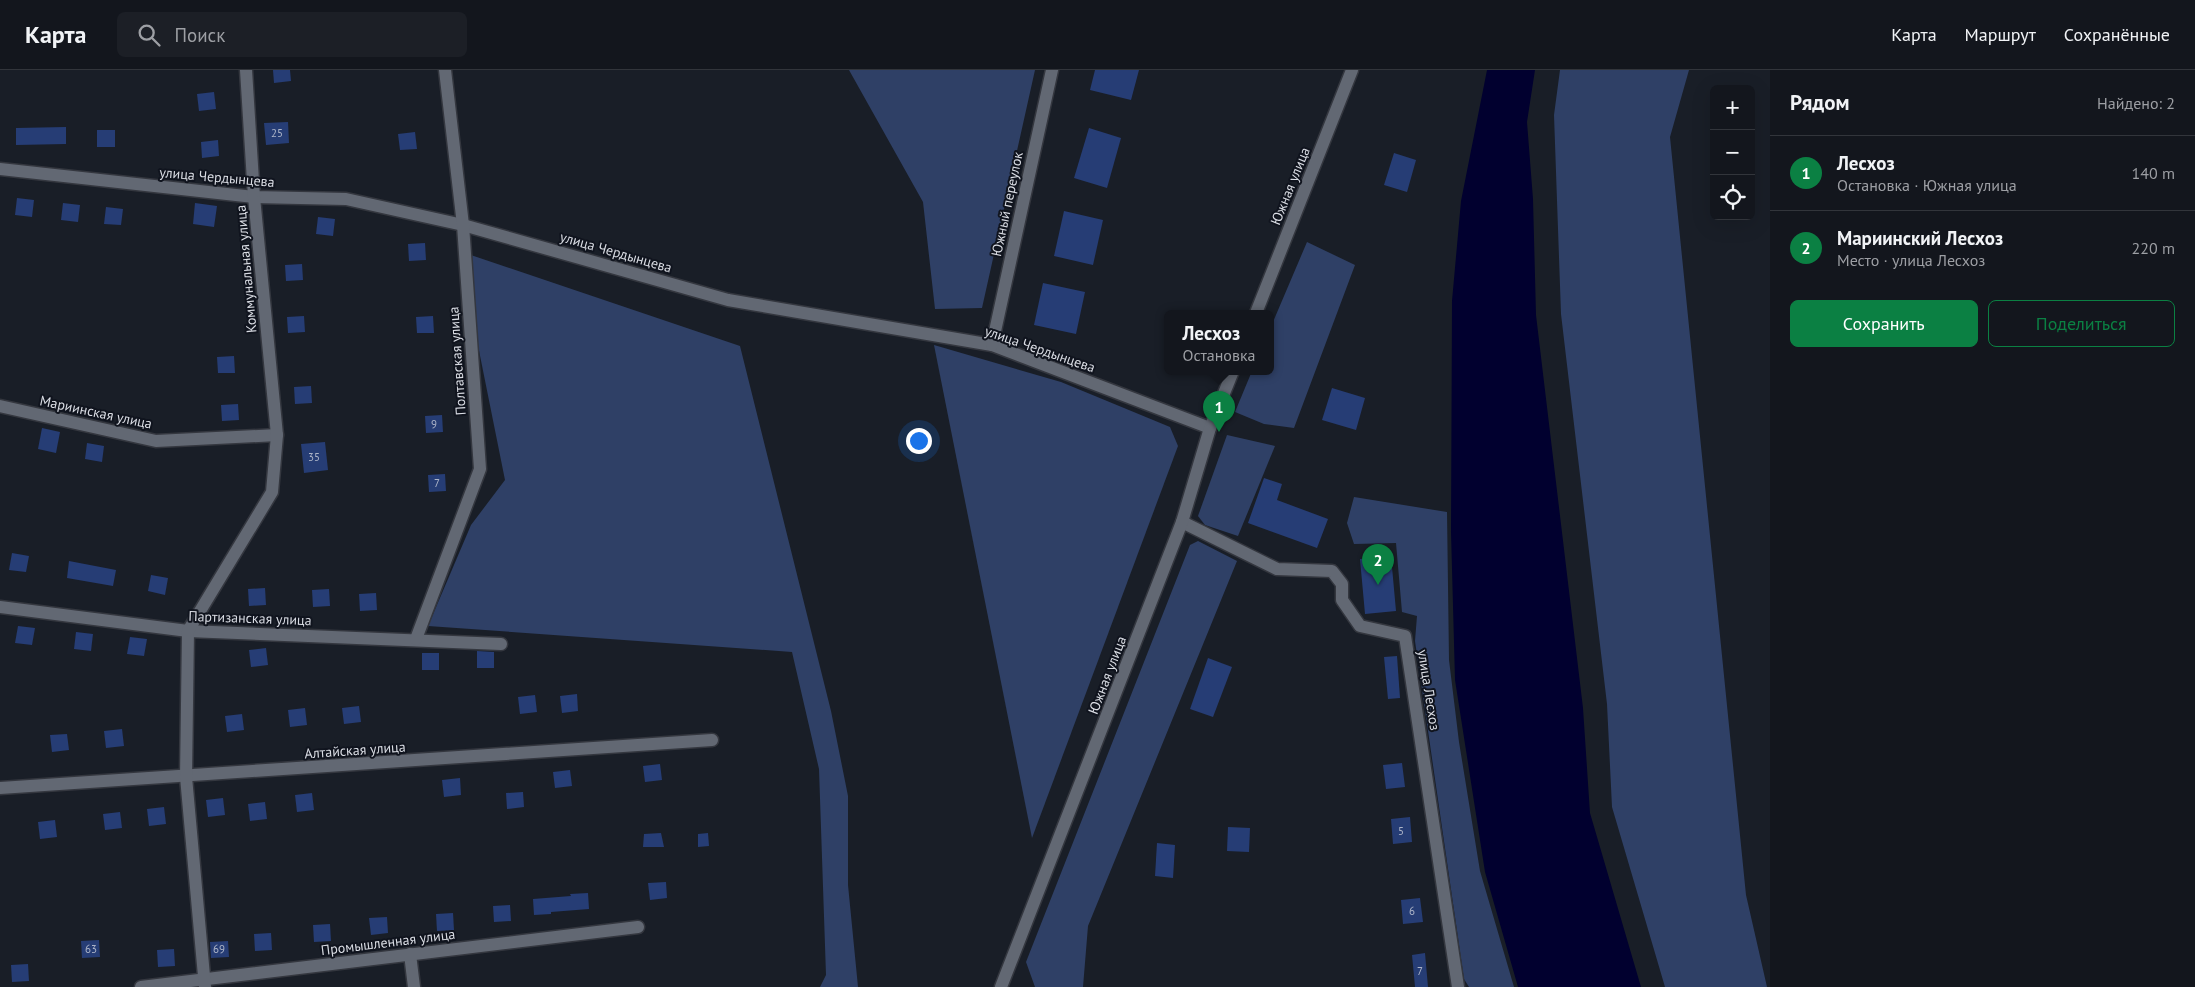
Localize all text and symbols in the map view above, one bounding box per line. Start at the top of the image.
search box [117,12,467,57]
text: Карта [25,19,87,50]
icon: search [135,21,163,49]
text: Поиск [175,23,225,47]
text: Карта [1891,23,1937,46]
text: Маршрут [1965,23,2036,46]
text: Сохранённые [2064,23,2170,46]
map controls [1710,85,1755,220]
button: + [1710,85,1755,130]
text: Рядом [1790,89,1849,116]
text: Найдено: 2 [2097,93,2175,113]
house number: 25 [271,126,283,140]
button: − [1710,130,1755,175]
street label: Южная улица [1266,144,1314,228]
street label: Южный переулок [987,150,1027,258]
text: Лесхоз [1837,151,1895,175]
street label: улица Чердынцева [159,163,275,191]
text: 1 [1801,163,1811,183]
text: 140 m [2132,163,2175,183]
button: locate [1710,175,1755,220]
text: Остановка · Южная улица [1837,175,2017,195]
street label: Коммунальная улица [231,204,261,334]
text: Мариинский Лесхоз [1837,226,2003,250]
street label: улица Чердынцева [558,227,674,277]
text: 2 [1801,238,1811,258]
text: 220 m [2132,238,2175,258]
text: Место · улица Лесхоз [1837,250,1985,270]
button: Сохранить [1790,300,1978,347]
button: Поделиться [1988,300,2175,347]
street label: Полтавская улица [444,306,470,416]
popup [1164,310,1274,375]
text: Лесхоз [1183,321,1240,345]
street label: улица Чердынцева [982,322,1098,376]
text: Остановка [1183,345,1256,365]
street label: Мариинская улица [38,391,154,433]
pin: 1 [1203,391,1235,432]
house number: 9 [431,417,437,431]
your location [906,428,932,454]
house number: 35 [308,450,320,464]
house number: 7 [434,476,440,490]
pin: 2 [1362,544,1394,585]
street label: Партизанская улица [188,607,312,629]
street label: Южная улица [1084,633,1130,717]
street label: улица Лесхоз [1414,648,1444,732]
street label: Алтайская улица [304,737,406,763]
house number: 5 [1398,824,1404,838]
house number: 6 [1409,904,1415,918]
street label: Промышленная улица [320,925,456,959]
house number: 63 [85,942,97,956]
house number: 69 [213,942,225,956]
house number: 7 [1417,964,1423,978]

